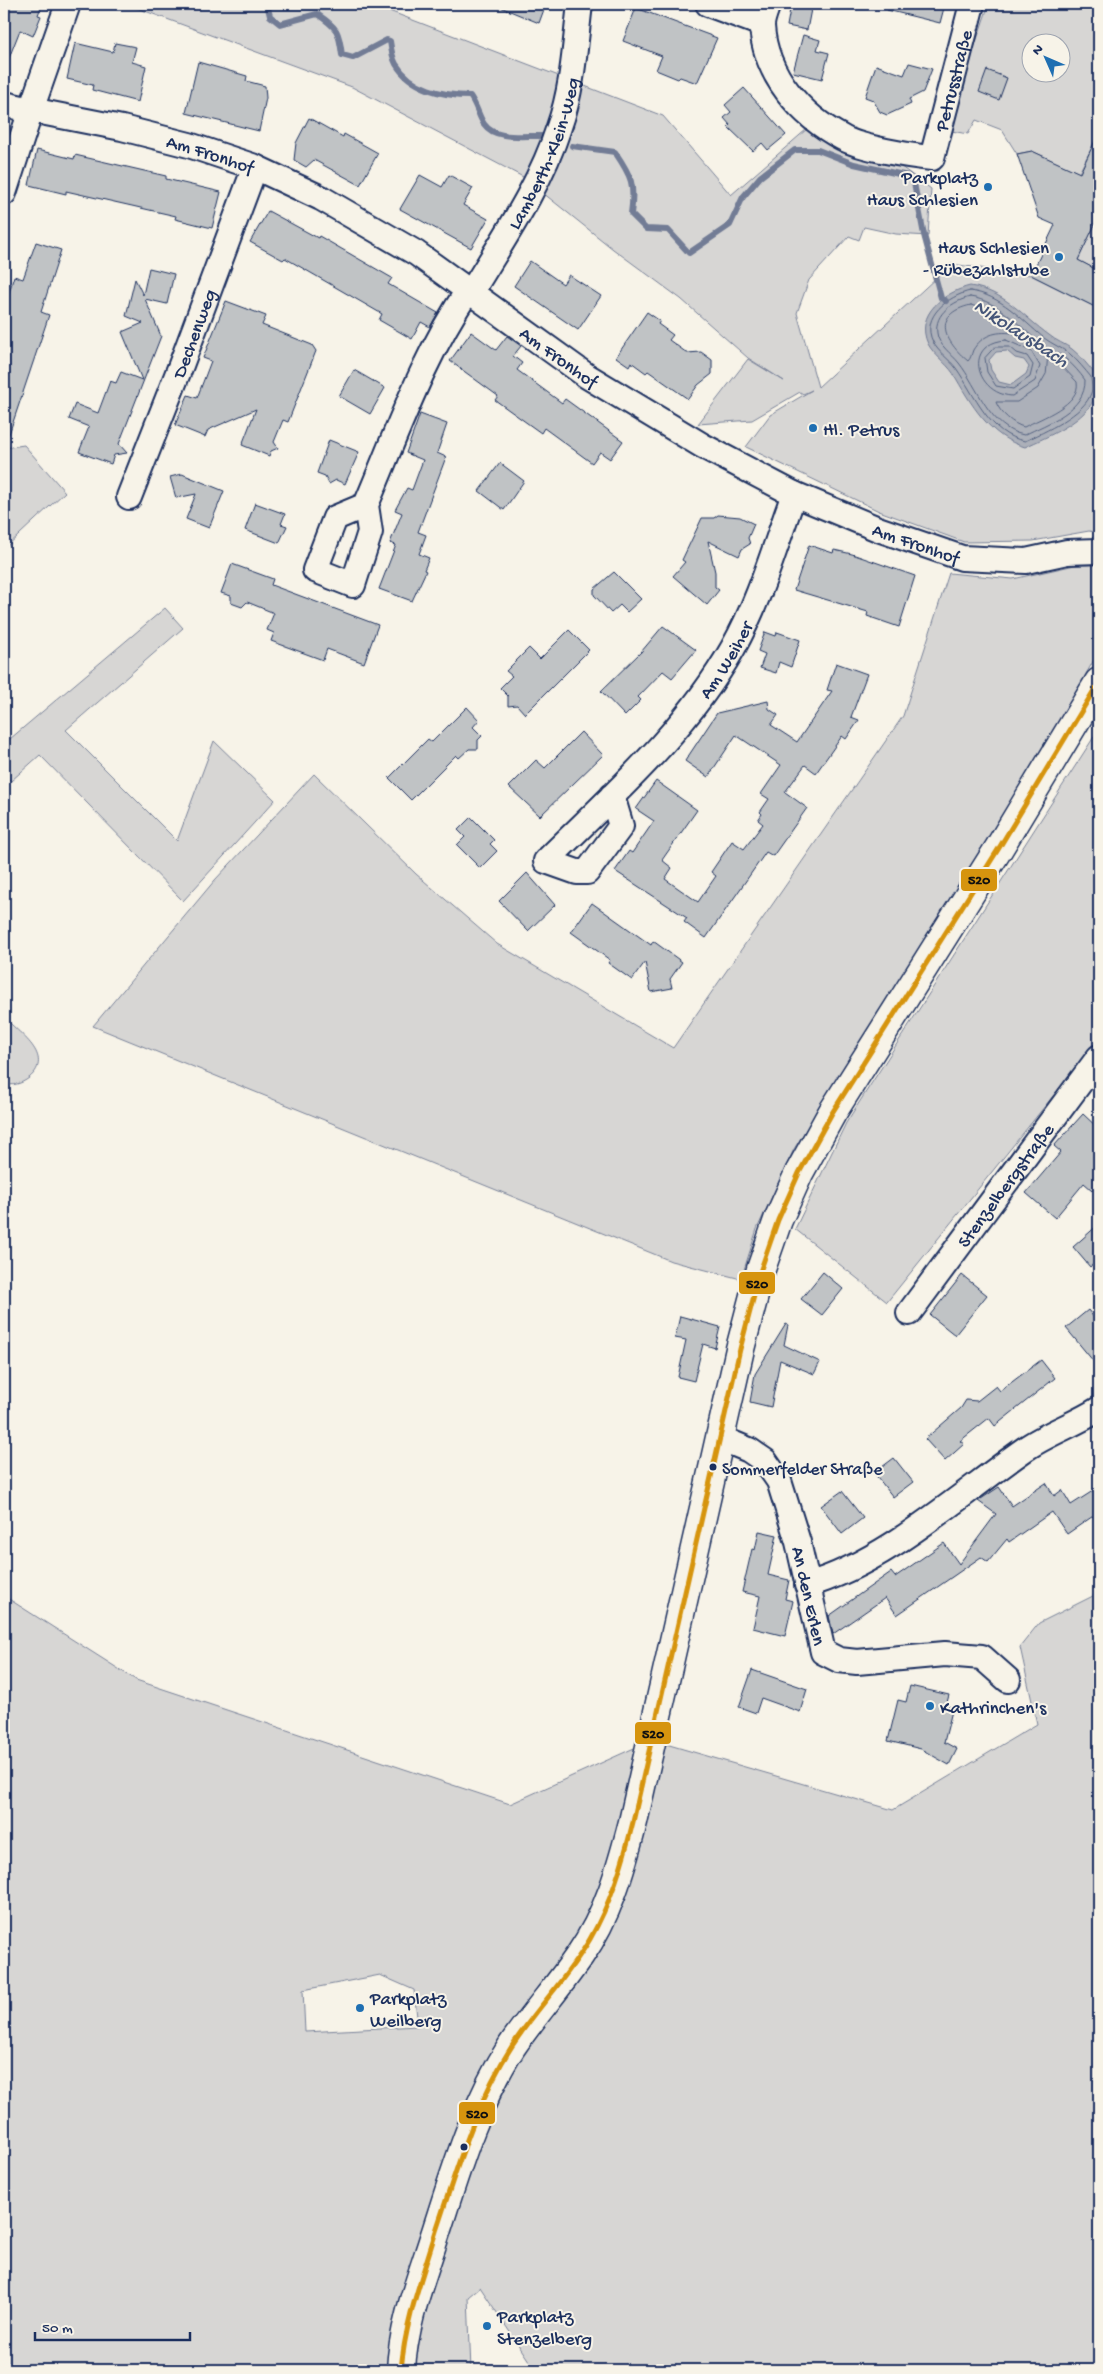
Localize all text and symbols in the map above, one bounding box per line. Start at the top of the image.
street label: Petrusstraße [931,28,980,135]
north arrow [1020,32,1070,82]
text: N [1029,41,1048,60]
street label: Lamberth-Klein-Weg [504,76,586,235]
street label: Am Fronhof [164,132,258,181]
place label: Parkplatz Haus Schlesien [867,168,979,213]
marker: Parkplatz Haus Schlesien [982,181,994,193]
place label: Haus Schlesien - Rübezahlstube [923,238,1049,283]
marker: Haus Schlesien - Rübezahlstube [1053,251,1065,263]
street label: Dechenweg [168,286,223,384]
water label: Nikolausbach [968,296,1072,374]
street label: Am Fronhof [514,323,603,396]
place label: Hl. Petrus [823,420,900,443]
marker: Hl. Petrus [807,422,819,434]
street label: Am Fronhof [869,520,964,572]
street label: Am Weiher [695,617,761,704]
line badge: 520 [960,868,998,892]
text: 520 [968,873,990,890]
street label: Stenzelbergstraße [954,1120,1061,1253]
line badge: 520 [738,1271,776,1295]
text: 520 [746,1277,768,1294]
place label: Sommerfelder Straße [722,1460,883,1481]
marker: Sommerfelder Straße [708,1462,718,1472]
street label: An den Erlen [784,1545,829,1648]
place label: Kathrinchen's [940,1698,1047,1721]
marker: Kathrinchen's [924,1700,936,1712]
line badge: 520 [634,1721,672,1745]
text: 520 [642,1727,664,1744]
place label: Parkplatz Weilberg [369,1989,447,2034]
marker: Parkplatz Weilberg [354,2002,366,2014]
line badge: 520 [458,2101,496,2125]
text: 520 [466,2107,488,2124]
unlabelled marker [459,2142,469,2152]
place label: Parkplatz Stenzelberg [496,2307,592,2352]
scale bar [35,2309,190,2341]
text: 50 m [42,2320,73,2338]
marker: Parkplatz Stenzelberg [481,2320,493,2332]

